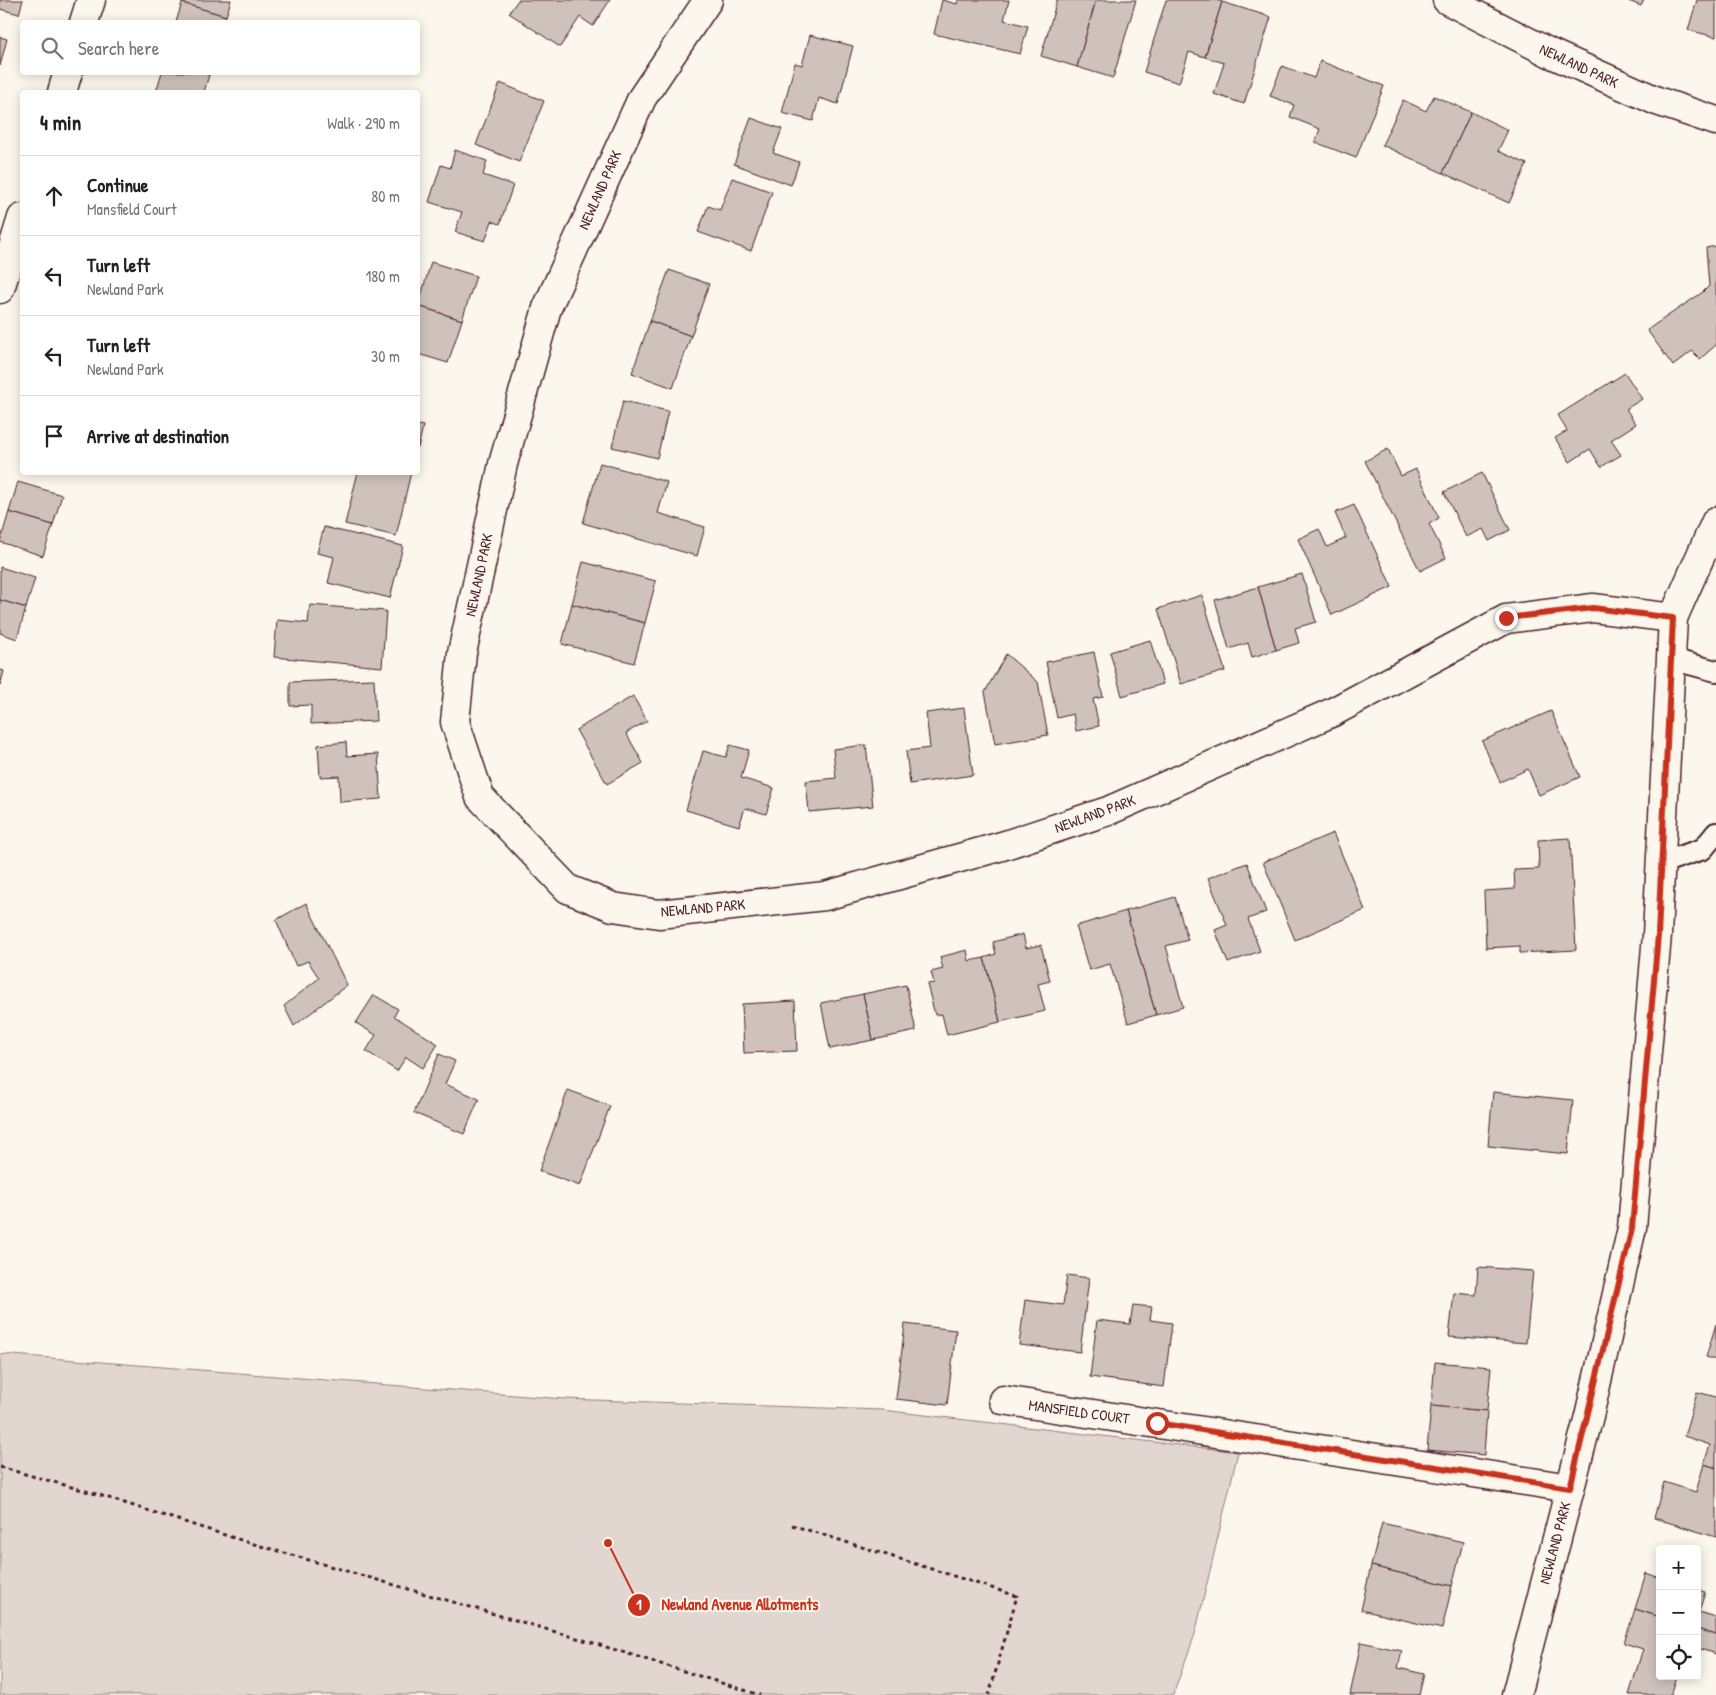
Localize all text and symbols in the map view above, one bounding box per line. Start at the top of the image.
search box [20,20,420,75]
icon: search [38,34,66,62]
text: Search here [78,35,159,61]
street label: NEWLAND PARK [1536,38,1622,93]
text: 4 min [40,108,81,137]
text: Walk · 290 m [327,112,400,134]
street label: NEWLAND PARK [573,147,626,233]
text: Continue [87,172,148,198]
icon: ahead [40,182,68,210]
text: 80 m [371,185,400,207]
text: Mansfield Court [87,198,176,220]
text: Turn left [87,252,150,278]
icon: left [40,262,68,290]
text: 180 m [366,265,400,287]
text: Newland Park [87,278,164,300]
text: Turn left [87,332,150,358]
icon: left [40,342,68,370]
text: 30 m [371,345,400,367]
text: Newland Park [87,358,164,380]
icon: arrive [40,422,68,450]
text: Arrive at destination [87,423,229,449]
street label: NEWLAND PARK [459,531,498,618]
route end [1495,607,1518,630]
street label: NEWLAND PARK [1052,789,1138,838]
street label: NEWLAND PARK [660,893,746,922]
street label: MANSFIELD COURT [1027,1394,1132,1429]
route start [1146,1412,1169,1435]
street label: NEWLAND PARK [1533,1499,1576,1586]
map controls [1656,1545,1701,1680]
button: + [1656,1545,1701,1590]
callout: Newland Avenue Allotments [626,1589,828,1620]
button: − [1656,1590,1701,1635]
text: Newland Avenue Allotments [661,1593,819,1615]
text: 1 [636,1594,642,1615]
button: locate [1656,1635,1701,1680]

